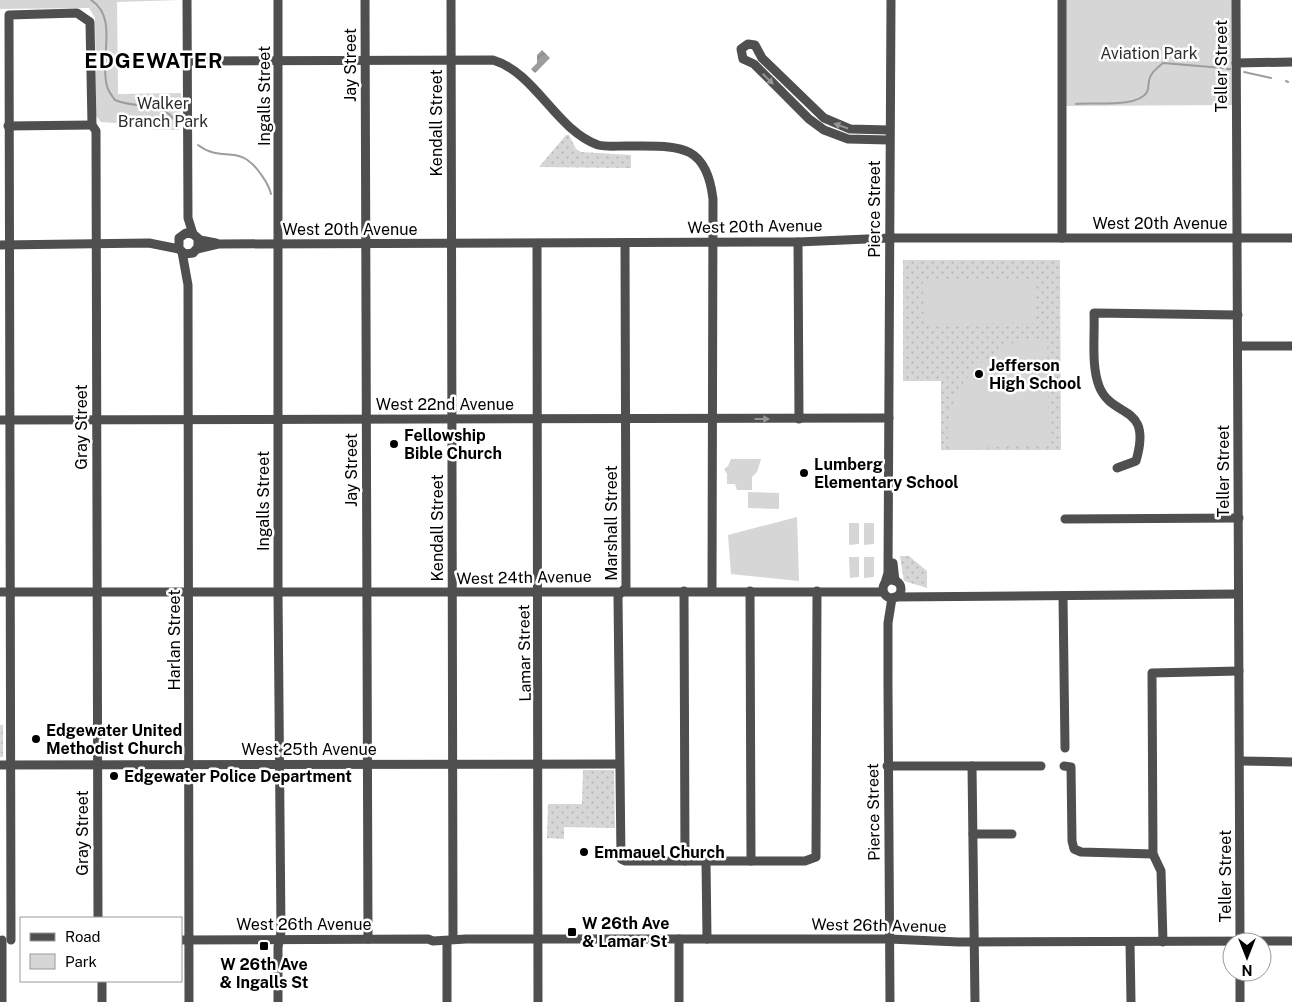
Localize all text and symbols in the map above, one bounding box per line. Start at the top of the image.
street label: Teller Street [1212,20,1231,112]
street label: Jay Street [341,28,360,102]
park label: Aviation Park [1100,44,1198,63]
street label: Ingalls Street [255,46,274,146]
district label: EDGEWATER [84,48,224,73]
street label: Kendall Street [427,69,446,177]
one-way arrow [762,73,774,85]
park label: Walker Branch Park [118,94,208,131]
one-way arrow [833,122,848,130]
street label: Pierce Street [865,160,884,258]
street label: West 20th Avenue [1092,214,1228,233]
street label: West 20th Avenue [687,216,823,237]
street label: West 20th Avenue [282,220,418,239]
place label: Jefferson High School [989,356,1082,393]
marker: Jefferson High School [973,368,985,380]
street label: Gray Street [72,384,91,470]
street label: West 22nd Avenue [376,395,514,414]
one-way arrow [754,415,770,423]
street label: Teller Street [1214,425,1233,517]
place label: Fellowship Bible Church [404,426,502,463]
street label: Jay Street [342,433,361,507]
marker: Fellowship Bible Church [388,438,400,450]
street label: Ingalls Street [254,451,273,551]
place label: Lumberg Elementary School [814,455,959,492]
street label: Marshall Street [602,465,621,581]
marker: Lumberg Elementary School [798,467,810,479]
street label: Kendall Street [428,474,447,582]
street label: West 24th Avenue [456,567,592,588]
street label: Harlan Street [165,590,184,690]
street label: Lamar Street [514,604,535,702]
place label: Edgewater United Methodist Church [46,721,183,758]
marker: Edgewater United Methodist Church [30,733,42,745]
street label: West 25th Avenue [241,740,377,759]
street label: Pierce Street [863,763,884,861]
place label: Edgewater Police Department [124,767,352,786]
marker: Edgewater Police Department [108,770,120,782]
street label: Gray Street [73,790,92,876]
street label: Teller Street [1216,830,1235,922]
place label: Emmauel Church [594,843,725,862]
marker: Emmauel Church [578,846,590,858]
place label: W 26th Ave & Lamar St [582,914,669,951]
street label: West 26th Avenue [236,915,372,934]
street label: West 26th Avenue [811,915,947,936]
legend [20,917,182,982]
marker: W 26th Ave & Lamar St [566,926,578,938]
text: Road [65,928,101,945]
north arrow [1222,932,1272,982]
marker: W 26th Ave & Ingalls St [258,940,270,952]
text: Park [65,953,97,970]
place label: W 26th Ave & Ingalls St [220,955,309,992]
text: N [1242,962,1252,978]

